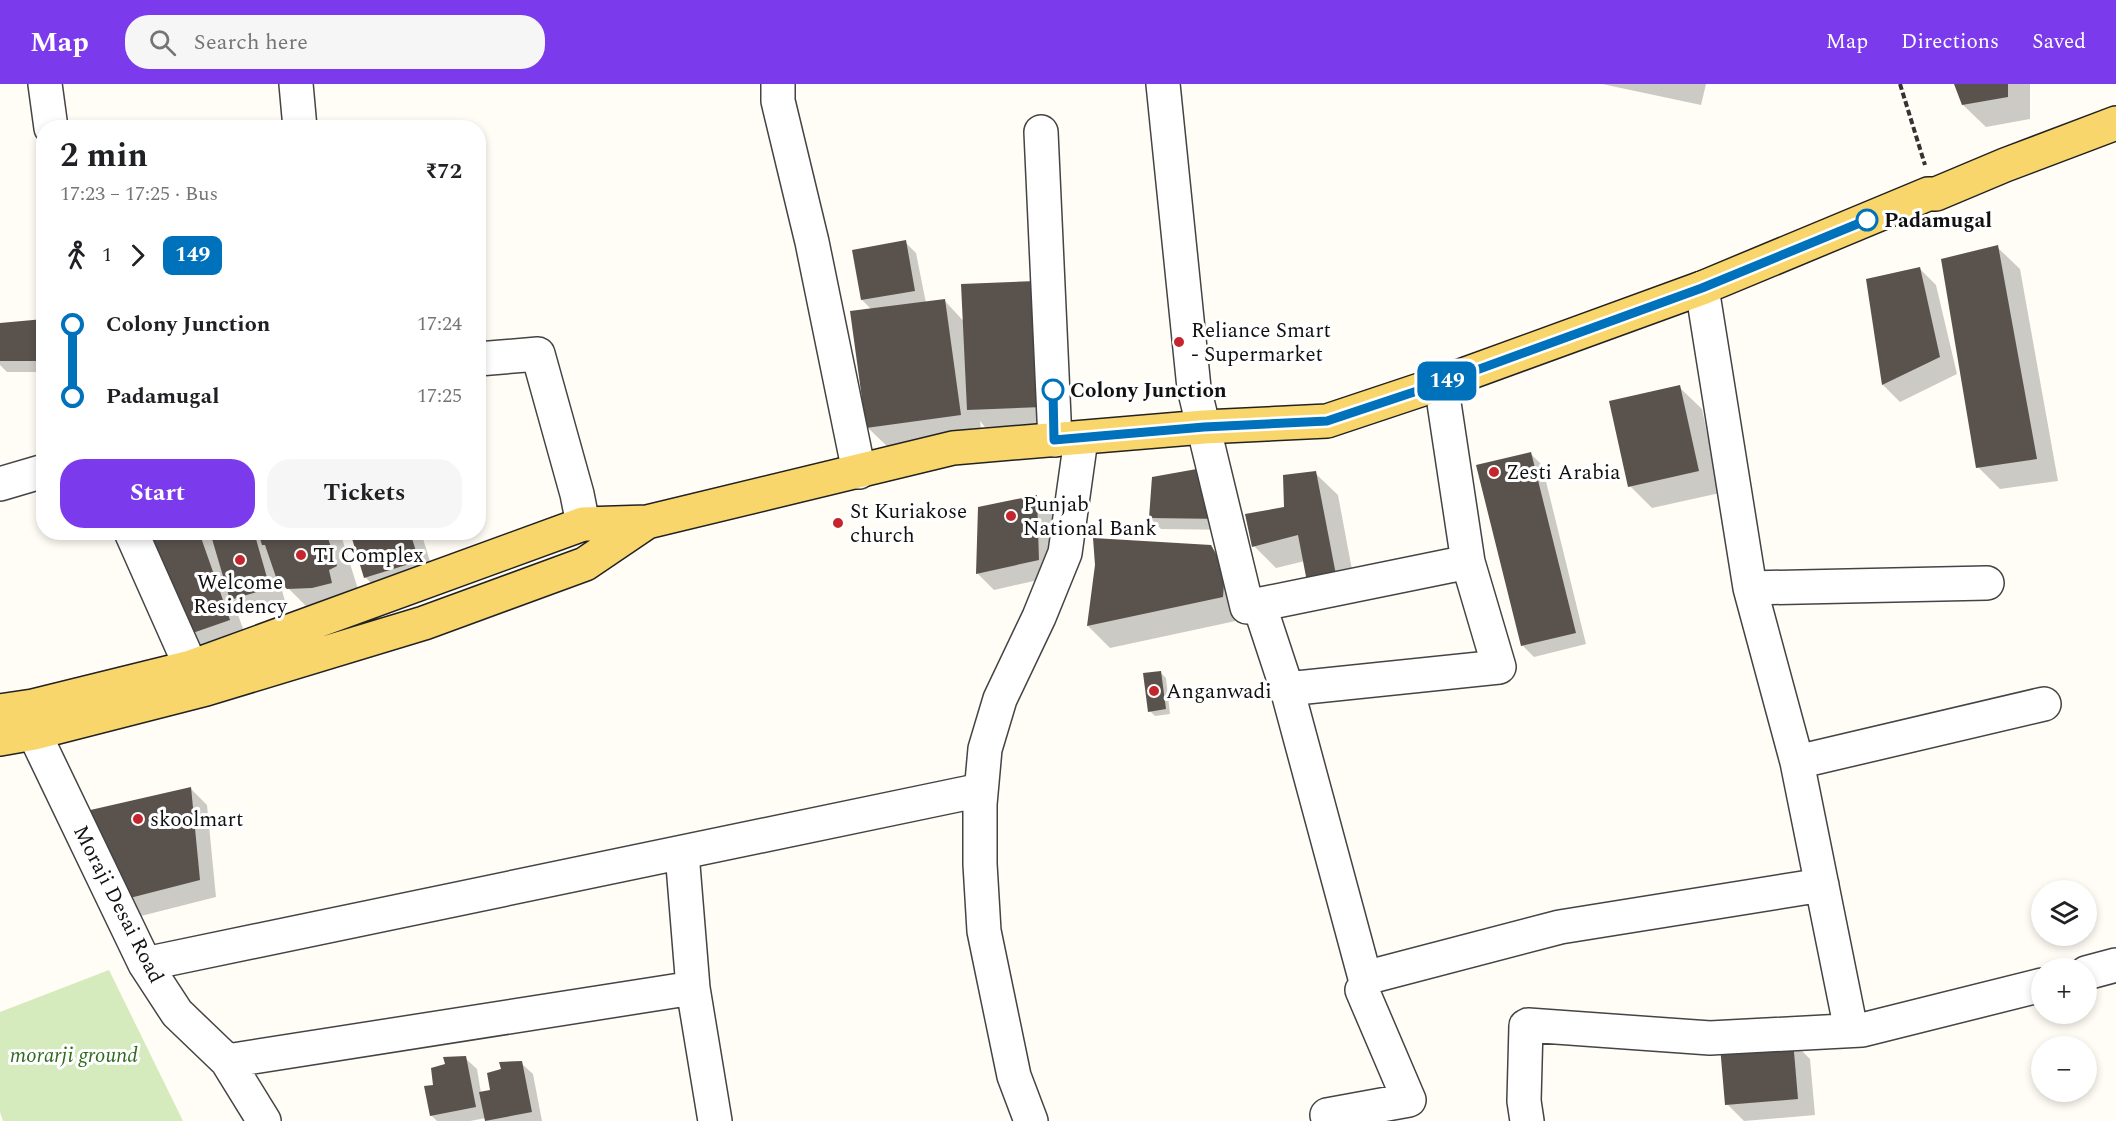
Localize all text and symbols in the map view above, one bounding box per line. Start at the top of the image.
search box [125,15,545,69]
text: Map [30,21,89,64]
icon: search [146,26,179,59]
text: Search here [194,26,308,59]
text: Map [1826,26,1868,58]
text: Directions [1901,26,1999,58]
text: Saved [2032,26,2086,58]
text: 2 min [60,131,148,181]
text: ₹72 [425,155,462,188]
text: 17:23 – 17:25 · Bus [60,179,218,209]
place label: Padamugal [1884,205,1992,237]
marker: Padamugal [1856,209,1878,231]
icon: walk [60,239,93,272]
icon: forward [121,239,154,272]
text: 149 [175,239,210,271]
text: 1 [102,240,112,270]
text: Colony Junction [106,308,270,341]
text: 17:24 [417,309,462,339]
place label: Reliance Smart - Supermarket [1191,315,1331,371]
marker: Reliance Smart - Supermarket [1172,335,1186,349]
line badge: 149 [1412,362,1482,400]
text: 149 [1429,365,1465,397]
place label: Colony Junction [1070,375,1227,407]
marker: Colony Junction [1042,379,1064,401]
text: Padamugal [106,380,219,413]
text: 17:25 [417,381,462,411]
place label: Zesti Arabia [1506,457,1621,489]
button: Start [60,459,255,528]
button: Tickets [267,459,462,528]
marker: Zesti Arabia [1487,465,1501,479]
place label: Punjab National Bank [1023,489,1157,545]
place label: St Kuriakose church [850,496,967,552]
marker: Punjab National Bank [1004,509,1018,523]
marker: St Kuriakose church [831,516,845,530]
place label: TI Complex [313,540,424,572]
marker: TI Complex [294,548,308,562]
marker: Welcome Residency [233,553,247,567]
place label: Welcome Residency [193,567,288,623]
place label: Anganwadi [1166,676,1272,708]
marker: Anganwadi [1147,684,1161,698]
place label: skoolmart [150,804,243,836]
marker: skoolmart [131,812,145,826]
street label: Moraji Desai Road [64,820,172,989]
map controls [2031,880,2097,1102]
button: layers [2031,880,2097,946]
button: + [2031,958,2097,1024]
button: − [2031,1036,2097,1102]
park label: morarji ground [10,1040,138,1072]

